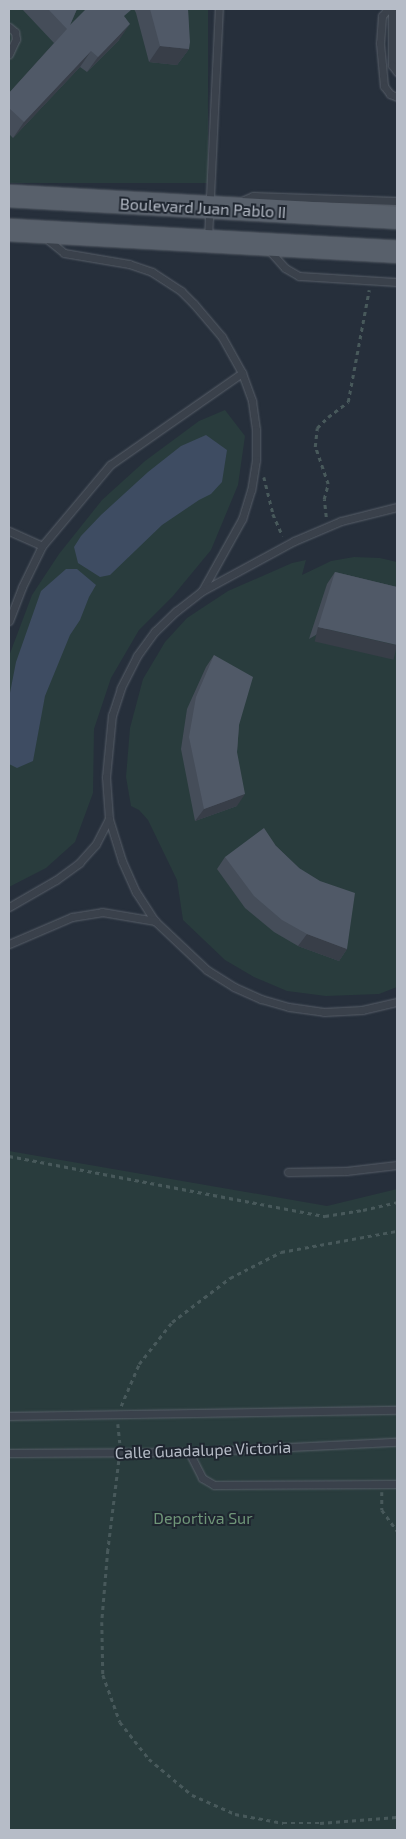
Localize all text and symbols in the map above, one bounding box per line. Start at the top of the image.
street label: Boulevard Juan Pablo II [119,194,287,222]
street label: Calle Guadalupe Victoria [114,1437,292,1463]
park label: Deportiva Sur [153,1508,253,1528]

